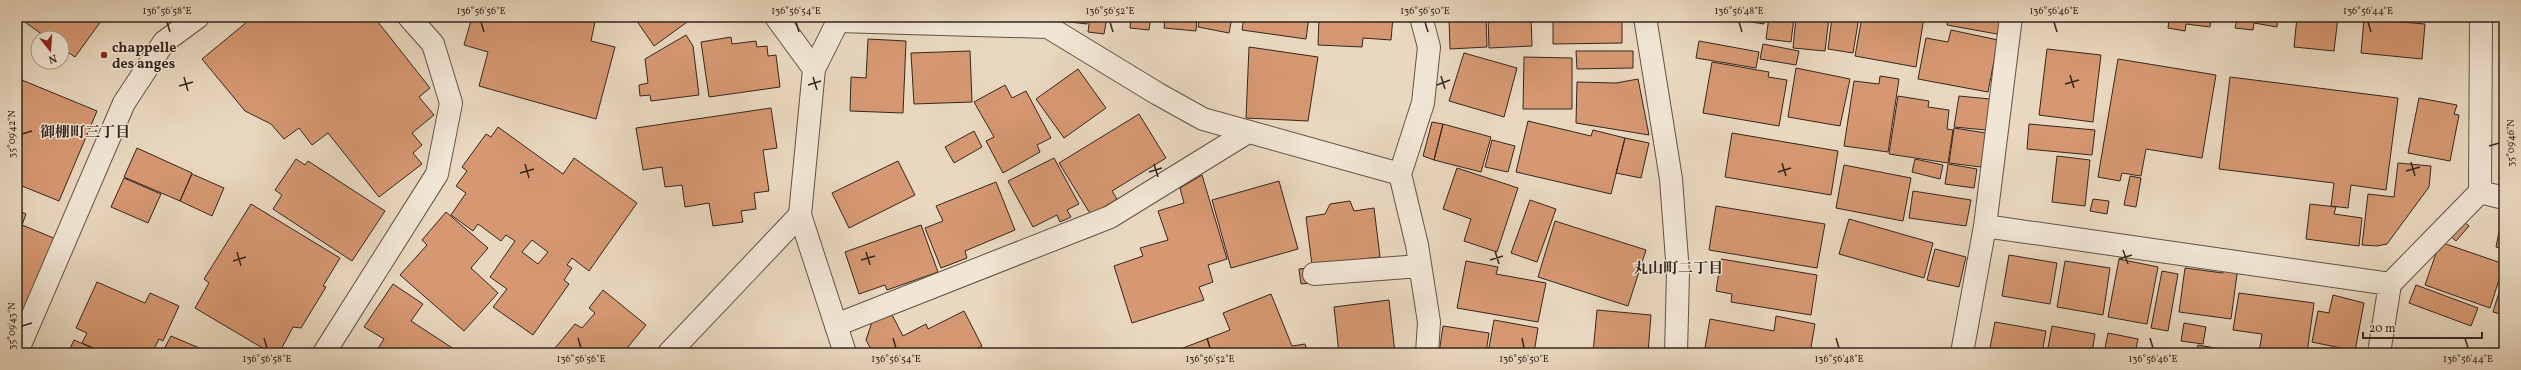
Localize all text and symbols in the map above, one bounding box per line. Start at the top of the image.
text: 136°56'58"E [143,4,192,18]
text: 136°56'56"E [457,4,505,18]
text: 136°56'54"E [771,4,821,18]
text: 136°56'52"E [1085,4,1135,18]
text: 136°56'50"E [1400,4,1450,18]
text: 136°56'48"E [1714,4,1764,18]
text: 136°56'46"E [2029,4,2079,18]
text: 136°56'44"E [2343,4,2393,18]
north arrow [30,30,70,70]
place label: chappelle des anges [112,39,176,74]
text: N [46,50,59,66]
marker: chappelle des anges [99,50,109,60]
text: 35°09'42"N [5,110,19,158]
text: 35°09'46"N [2504,119,2518,167]
district label: 御棚町三丁目 [40,123,130,144]
district label: 丸山町二丁目 [1633,259,1723,280]
text: 35°09'43"N [5,302,19,350]
scale bar [2363,314,2482,340]
text: 20 m [2369,321,2396,337]
text: 136°56'58"E [243,352,292,366]
text: 136°56'56"E [557,352,605,366]
text: 136°56'54"E [871,352,921,366]
text: 136°56'52"E [1185,352,1235,366]
text: 136°56'50"E [1499,352,1549,366]
text: 136°56'48"E [1814,352,1864,366]
text: 136°56'46"E [2128,352,2178,366]
text: 136°56'44"E [2443,352,2493,366]

